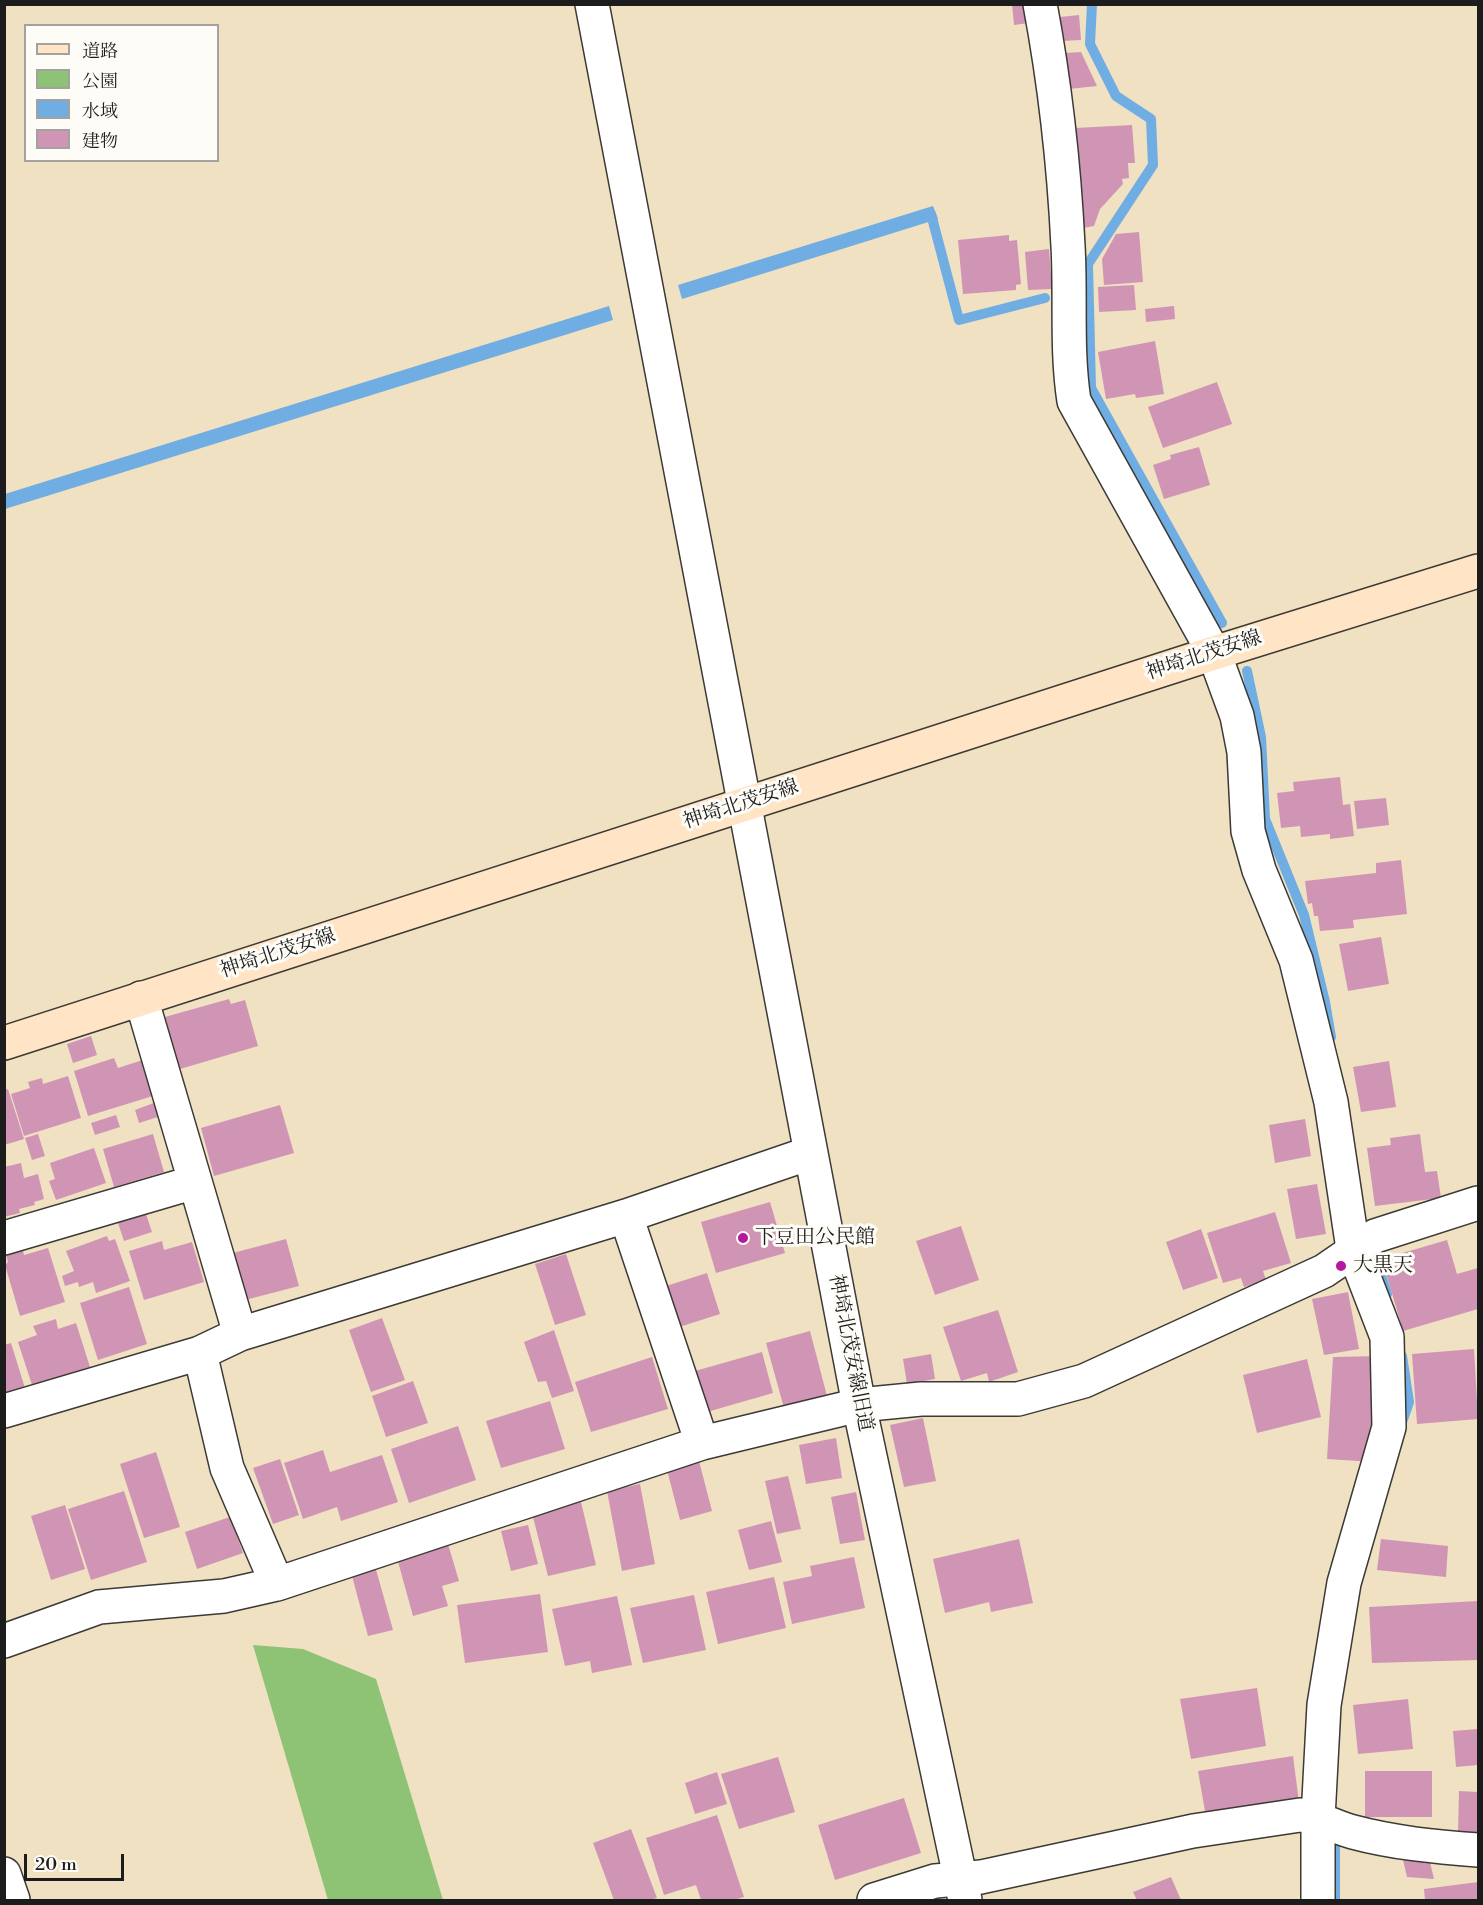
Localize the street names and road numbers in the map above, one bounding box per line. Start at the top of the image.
street label: 神埼北茂安線 [1143,626,1265,686]
street label: 神埼北茂安線 [680,775,802,835]
street label: 神埼北茂安線 [217,924,339,984]
street label: 神埼北茂安線旧道 [823,1272,877,1434]

